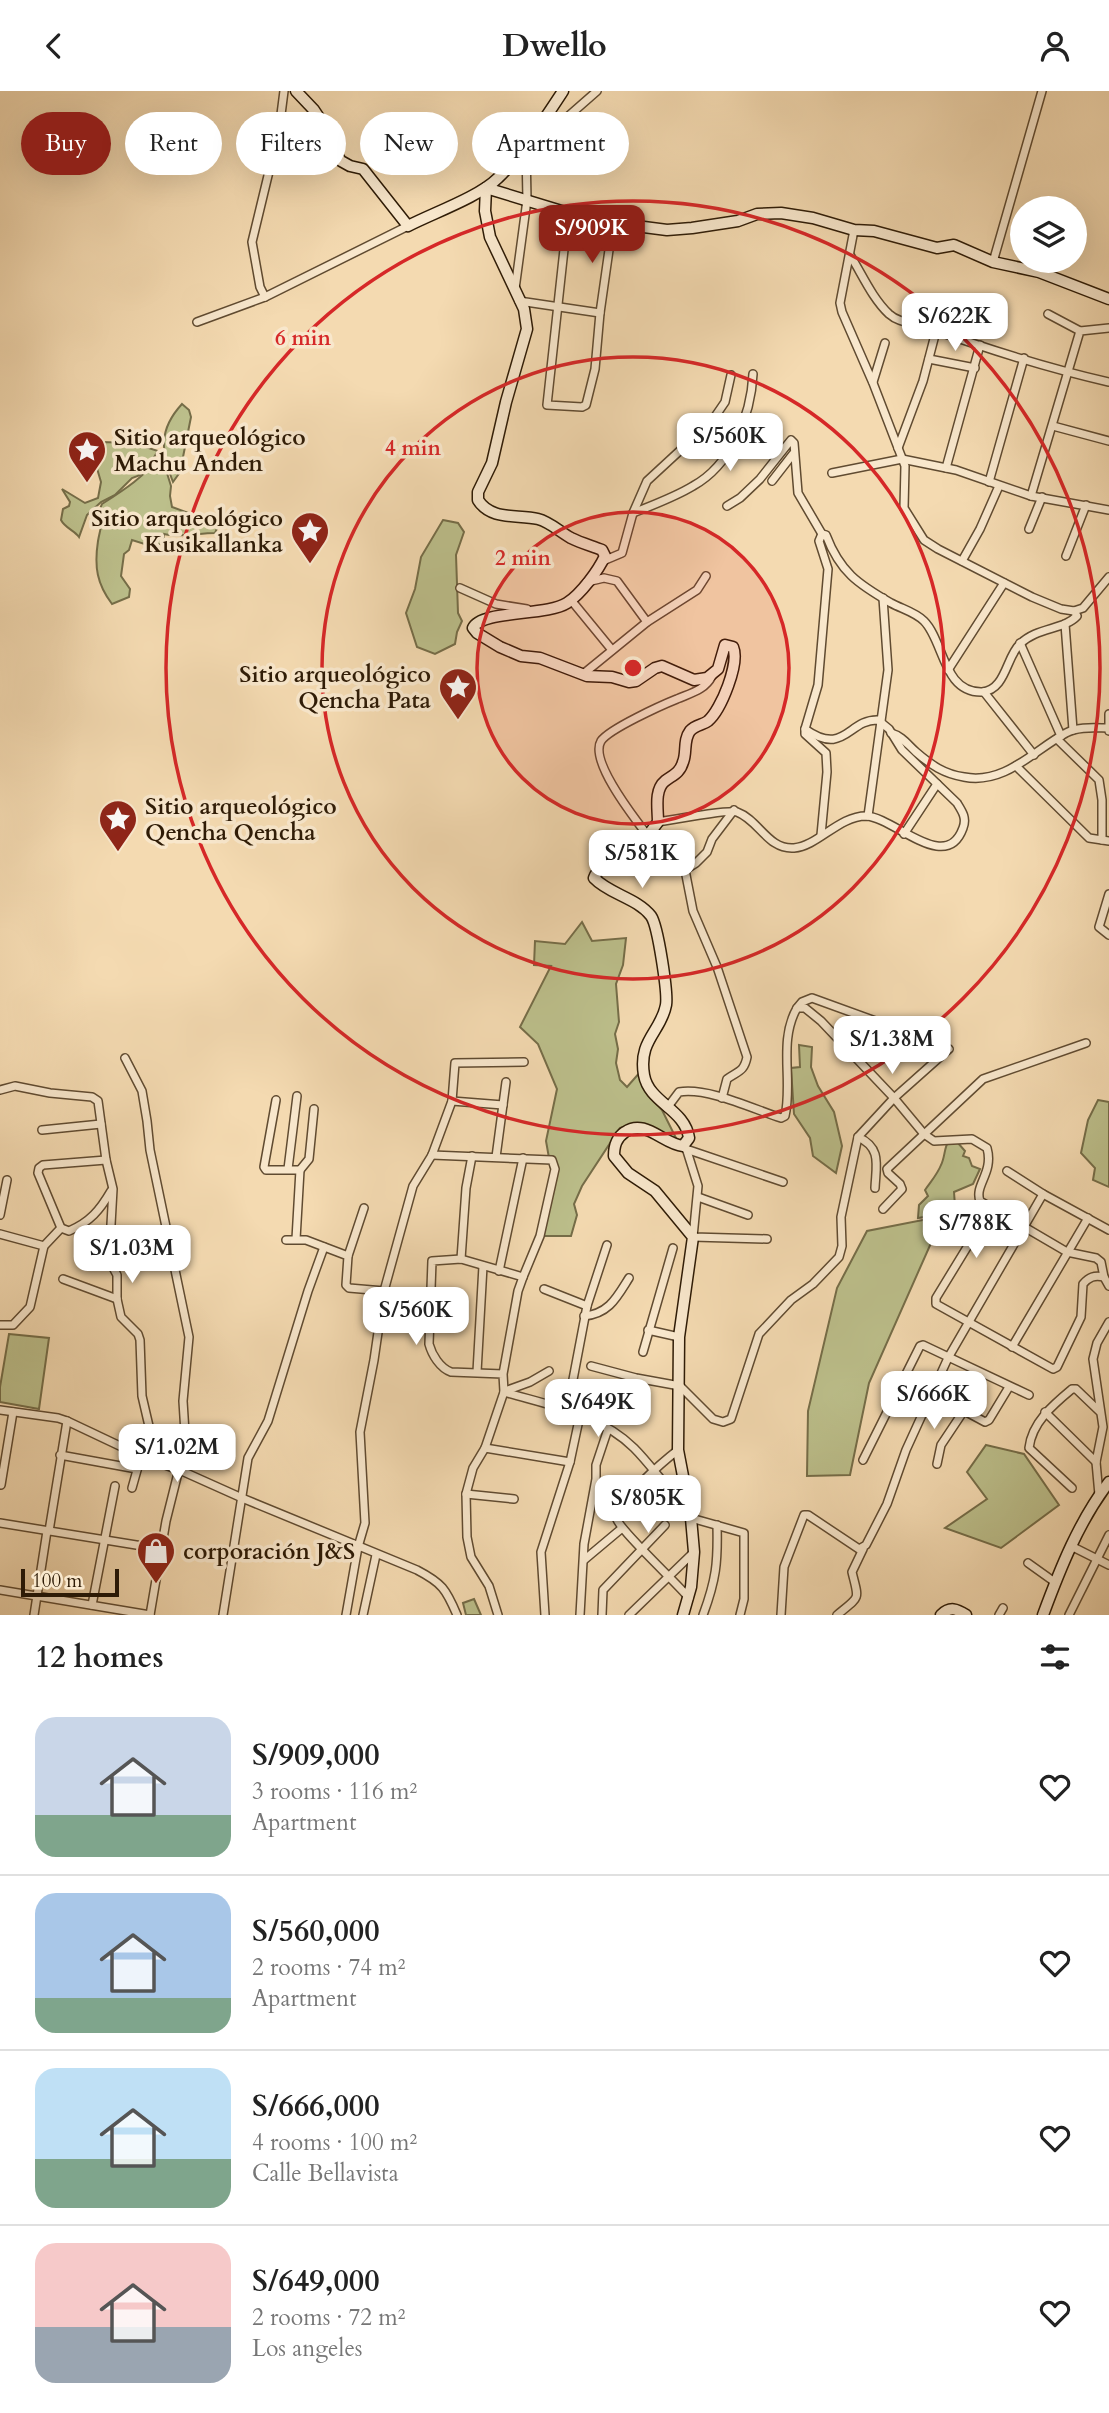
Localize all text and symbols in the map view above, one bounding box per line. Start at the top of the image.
text: Dwello [502,24,607,68]
icon: back [35,27,73,65]
icon: person [1036,27,1074,65]
chip: Buy [21,112,111,175]
chip: Rent [125,112,222,175]
chip: Filters [236,112,346,175]
chip: New [360,112,458,175]
chip: Apartment [472,112,629,175]
map controls [1010,196,1087,273]
button: layers [1010,196,1087,273]
pin: S/909K [535,205,649,265]
text: S/909K [555,212,629,243]
pin: S/622K [898,293,1012,353]
text: S/622K [918,300,992,331]
text: 6 min [275,324,331,353]
pin: S/560K [673,413,787,473]
text: S/560K [693,420,767,451]
place label: Sitio arqueológico Machu Anden [114,422,306,479]
place icon: Sitio arqueológico Machu Anden [66,429,108,484]
text: 4 min [385,434,441,463]
place label: Sitio arqueológico Kusikallanka [91,503,284,560]
place icon: Sitio arqueológico Kusikallanka [289,510,331,565]
text: 2 min [495,544,551,573]
centre of rings [621,656,645,680]
place label: Sitio arqueológico Qencha Pata [239,659,432,716]
place icon: Sitio arqueológico Qencha Pata [437,666,479,721]
place label: Sitio arqueológico Qencha Qencha [145,791,337,848]
place icon: Sitio arqueológico Qencha Qencha [97,798,139,853]
pin: S/581K [585,831,699,890]
text: S/581K [605,837,679,868]
pin: S/1.38M [827,1017,957,1076]
text: S/1.38M [850,1023,934,1054]
pin: S/788K [919,1201,1033,1260]
text: S/788K [939,1207,1013,1238]
pin: S/1.03M [67,1225,197,1285]
text: S/1.03M [90,1232,174,1263]
pin: S/560K [359,1287,473,1347]
text: S/560K [379,1294,453,1325]
pin: S/666K [877,1371,991,1431]
text: S/666K [897,1378,971,1409]
pin: S/649K [541,1379,655,1439]
text: S/649K [561,1386,635,1417]
pin: S/1.02M [112,1425,242,1484]
text: S/1.02M [135,1431,219,1462]
pin: S/805K [591,1475,705,1535]
text: S/805K [611,1482,685,1513]
shop icon: corporación J&S [135,1530,177,1585]
place label: corporación J&S [183,1536,355,1567]
scale bar [21,1566,119,1598]
text: 100 m [32,1568,82,1594]
text: 12 homes [35,1637,164,1678]
icon: filters [1036,1638,1074,1676]
text: S/909,000 [252,1735,380,1776]
icon: home [91,1745,175,1829]
icon: heart [1036,1768,1074,1806]
text: 3 rooms · 116 m² [252,1776,417,1807]
text: Apartment [252,1807,356,1838]
text: S/560,000 [252,1911,380,1952]
icon: home [91,1921,175,2005]
icon: heart [1036,1944,1074,1982]
text: 2 rooms · 74 m² [252,1952,405,1983]
text: Apartment [252,1983,356,2014]
text: S/666,000 [252,2086,380,2127]
icon: home [91,2096,175,2180]
icon: heart [1036,2119,1074,2157]
text: 4 rooms · 100 m² [252,2127,417,2158]
text: Calle Bellavista [252,2158,399,2189]
text: S/649,000 [252,2261,380,2302]
icon: home [91,2271,175,2355]
icon: heart [1036,2294,1074,2332]
text: 2 rooms · 72 m² [252,2302,405,2333]
text: Los angeles [252,2333,363,2364]

